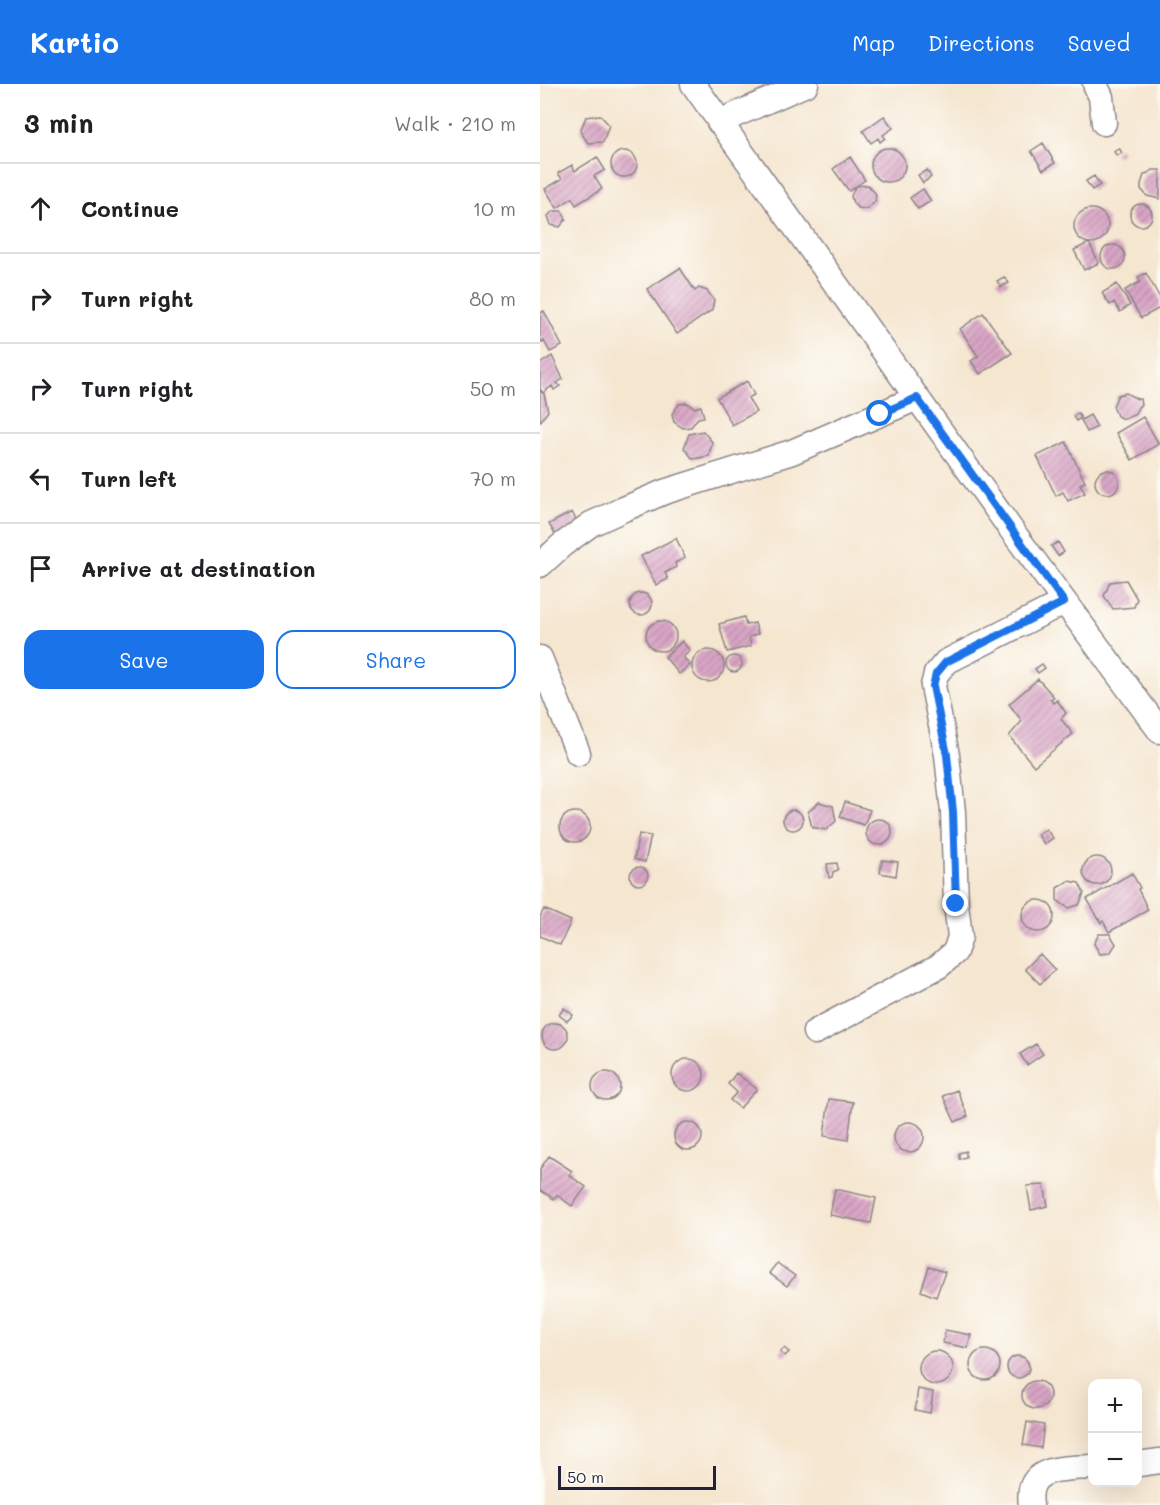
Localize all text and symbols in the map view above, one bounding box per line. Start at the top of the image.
text: Kartio [30,24,119,60]
text: Map [852,29,895,56]
text: Directions [928,29,1035,56]
text: Saved [1068,29,1130,56]
text: 3 min [24,106,93,140]
text: Walk · 210 m [394,110,516,136]
icon: ahead [24,192,57,225]
text: Continue [81,194,179,223]
text: 10 m [472,195,516,221]
icon: right [24,282,57,315]
text: Turn right [81,284,193,313]
text: 80 m [469,285,516,311]
icon: right [24,372,57,405]
text: Turn right [81,374,193,403]
text: 50 m [470,375,516,401]
route start [866,400,892,426]
icon: left [24,462,57,495]
text: Turn left [81,464,177,493]
text: 70 m [470,465,516,491]
icon: arrive [24,552,57,585]
text: Arrive at destination [81,554,316,583]
button: Save [24,630,264,689]
button: Share [276,630,516,689]
route end [942,890,968,916]
map controls [1088,1379,1142,1487]
button: + [1088,1379,1142,1433]
button: − [1088,1433,1142,1487]
scale bar [558,1463,716,1490]
text: 50 m [567,1466,604,1487]

